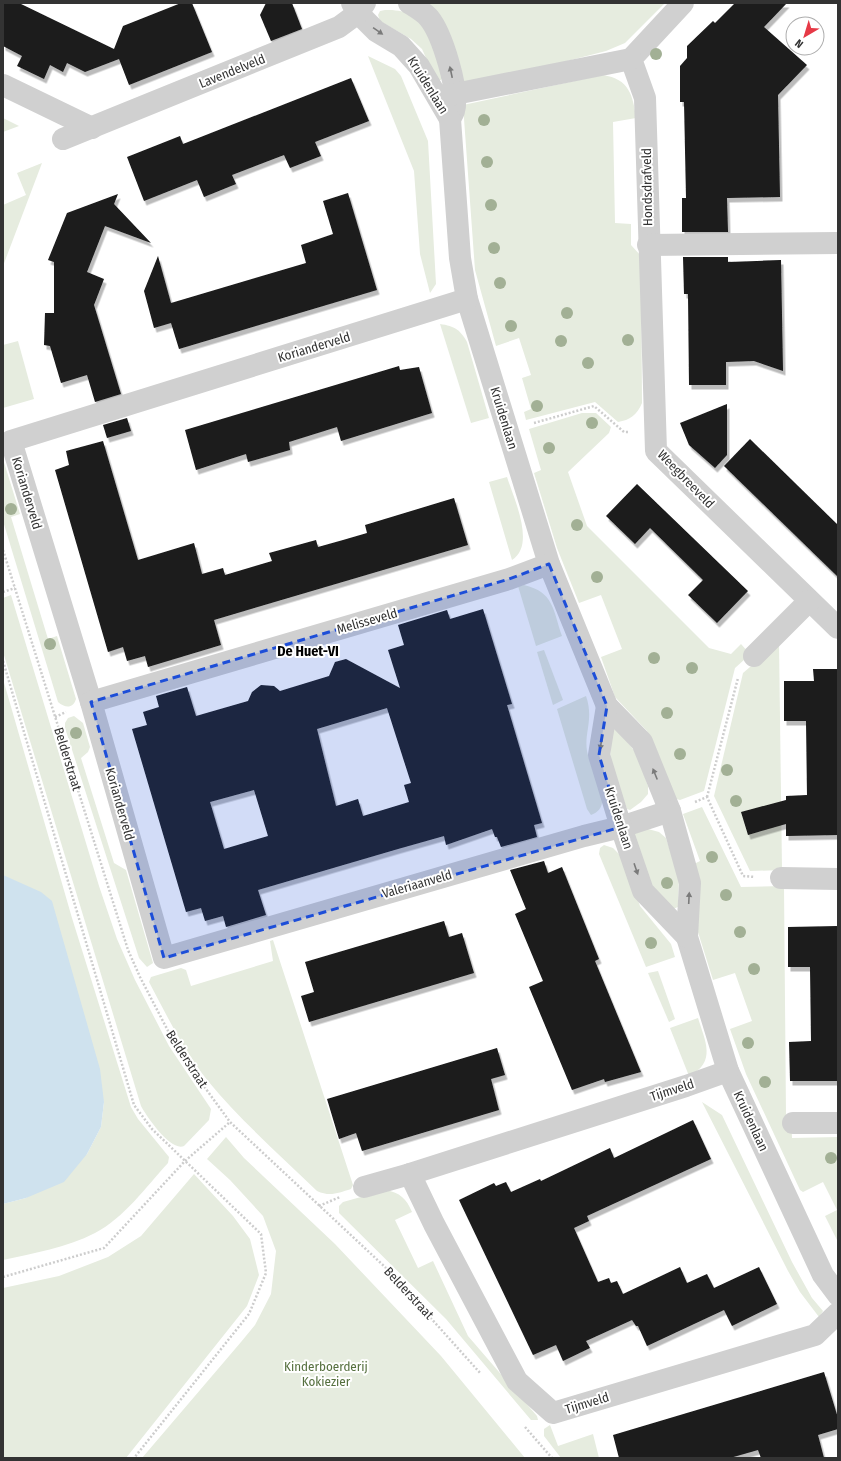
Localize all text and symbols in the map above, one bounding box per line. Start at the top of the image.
north arrow [785,16,825,56]
one-way arrow [373,27,384,35]
text: N [793,36,806,51]
street label: Lavendelveld [197,51,267,91]
street label: Kruidenlaan [405,54,451,116]
one-way arrow [447,66,453,78]
street label: Hondsdrafveld [639,148,655,226]
street label: Korianderveld [276,329,352,365]
street label: Kruidenlaan [487,385,521,451]
street label: Weegbreeveld [655,447,717,511]
street label: Korianderveld [9,455,45,531]
street label: Melisseveld [335,605,399,637]
district label: De Huet-VI [277,643,339,660]
street label: Belderstraat [51,725,85,793]
one-way arrow [598,738,604,750]
street label: Korianderveld [102,766,138,842]
one-way arrow [652,768,658,779]
street label: Kruidenlaan [602,785,636,851]
one-way arrow [633,863,639,875]
street label: Valeriaanveld [380,867,454,901]
one-way arrow [686,892,693,904]
street label: Belderstraat [163,1027,212,1091]
street label: Tijmveld [648,1076,696,1104]
street label: Kruidenlaan [731,1089,771,1153]
street label: Belderstraat [381,1264,437,1323]
park label: Kinderboerderij Kokiezier [284,1359,368,1389]
street label: Tijmveld [563,1389,611,1417]

